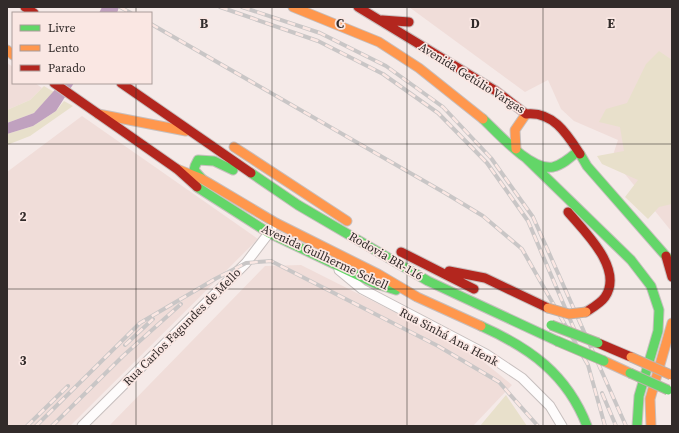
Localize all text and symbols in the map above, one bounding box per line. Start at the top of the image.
legend [12,12,152,84]
text: B [200,15,209,32]
text: C [336,15,344,32]
text: D [470,15,480,32]
text: E [607,15,615,32]
text: Livre [48,20,76,36]
street label: Avenida Getúlio Vargas [416,39,528,117]
text: Lento [48,40,79,56]
text: Parado [48,60,86,76]
text: 2 [19,208,27,225]
street label: Avenida Guilherme Schell [259,221,391,294]
street label: Rodovia BR-116 [346,228,426,284]
street label: Rua Carlos Fagundes de Mello [120,264,245,389]
street label: Rua Sinhá Ana Henk [397,304,502,370]
text: 3 [19,352,27,369]

